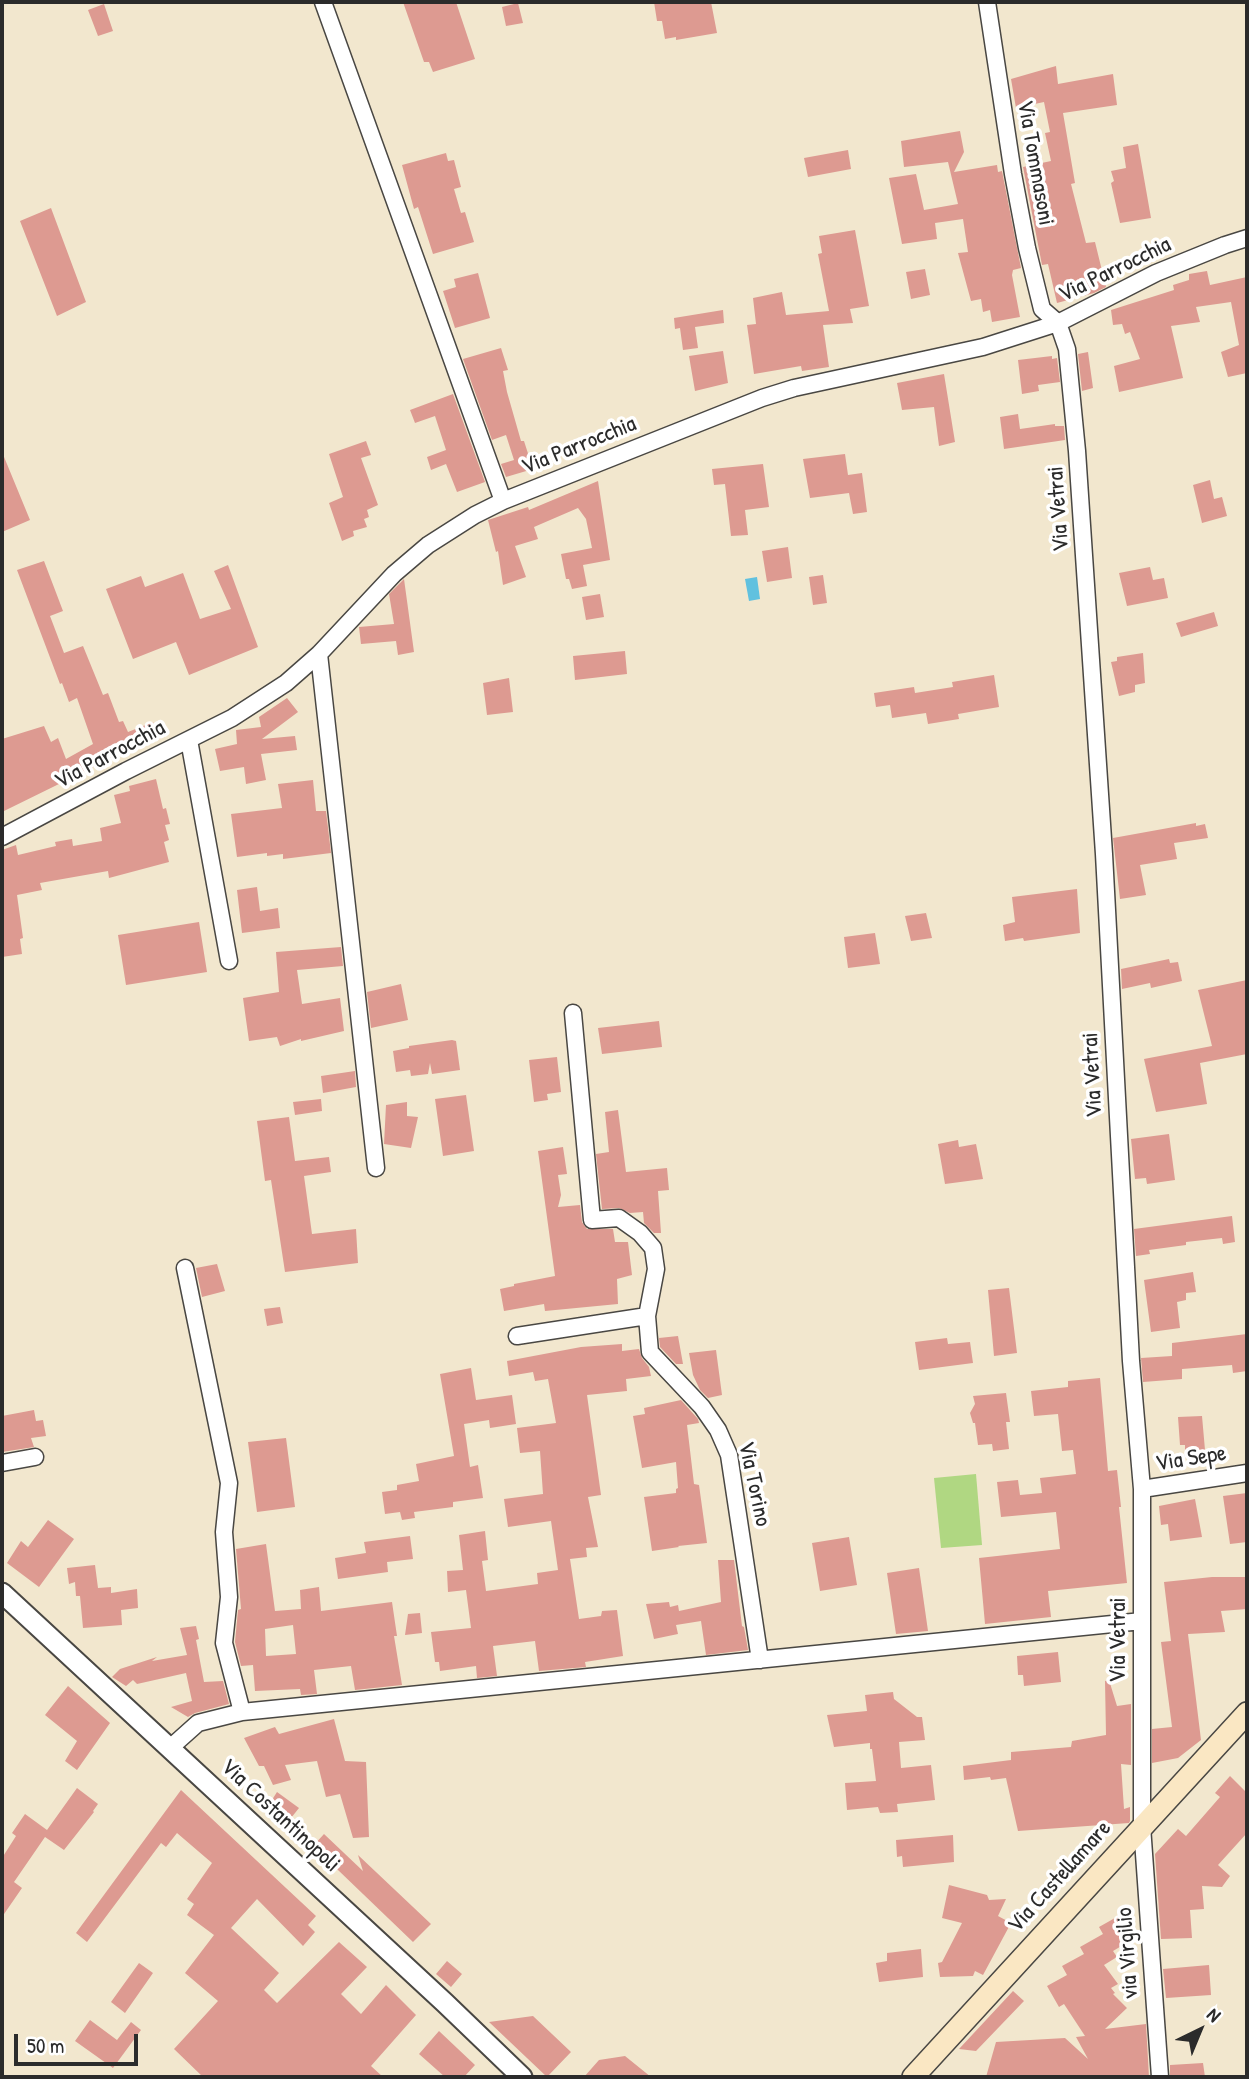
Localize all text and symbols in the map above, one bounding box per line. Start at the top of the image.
street label: Via Tommasoni [1010,98,1060,228]
street label: Via Parrocchia [1055,231,1175,309]
street label: Via Parrocchia [518,411,640,481]
street label: Via Vetrai [1042,465,1076,553]
street label: Via Parrocchia [50,714,170,796]
street label: Via Vetrai [1077,1032,1109,1118]
street label: Via Torino [732,1439,776,1529]
street label: Via Sepe [1154,1440,1228,1478]
street label: Via Vetrai [1105,1597,1133,1683]
street label: Via Costantinopoli [214,1754,346,1878]
street label: Via Castellamare [1002,1815,1118,1939]
street label: via Virgilio [1111,1906,1145,2000]
north arrow [1165,1995,1235,2065]
text: N [1202,2002,1227,2028]
scale bar [18,2020,142,2064]
text: 50 m [27,2031,64,2060]

